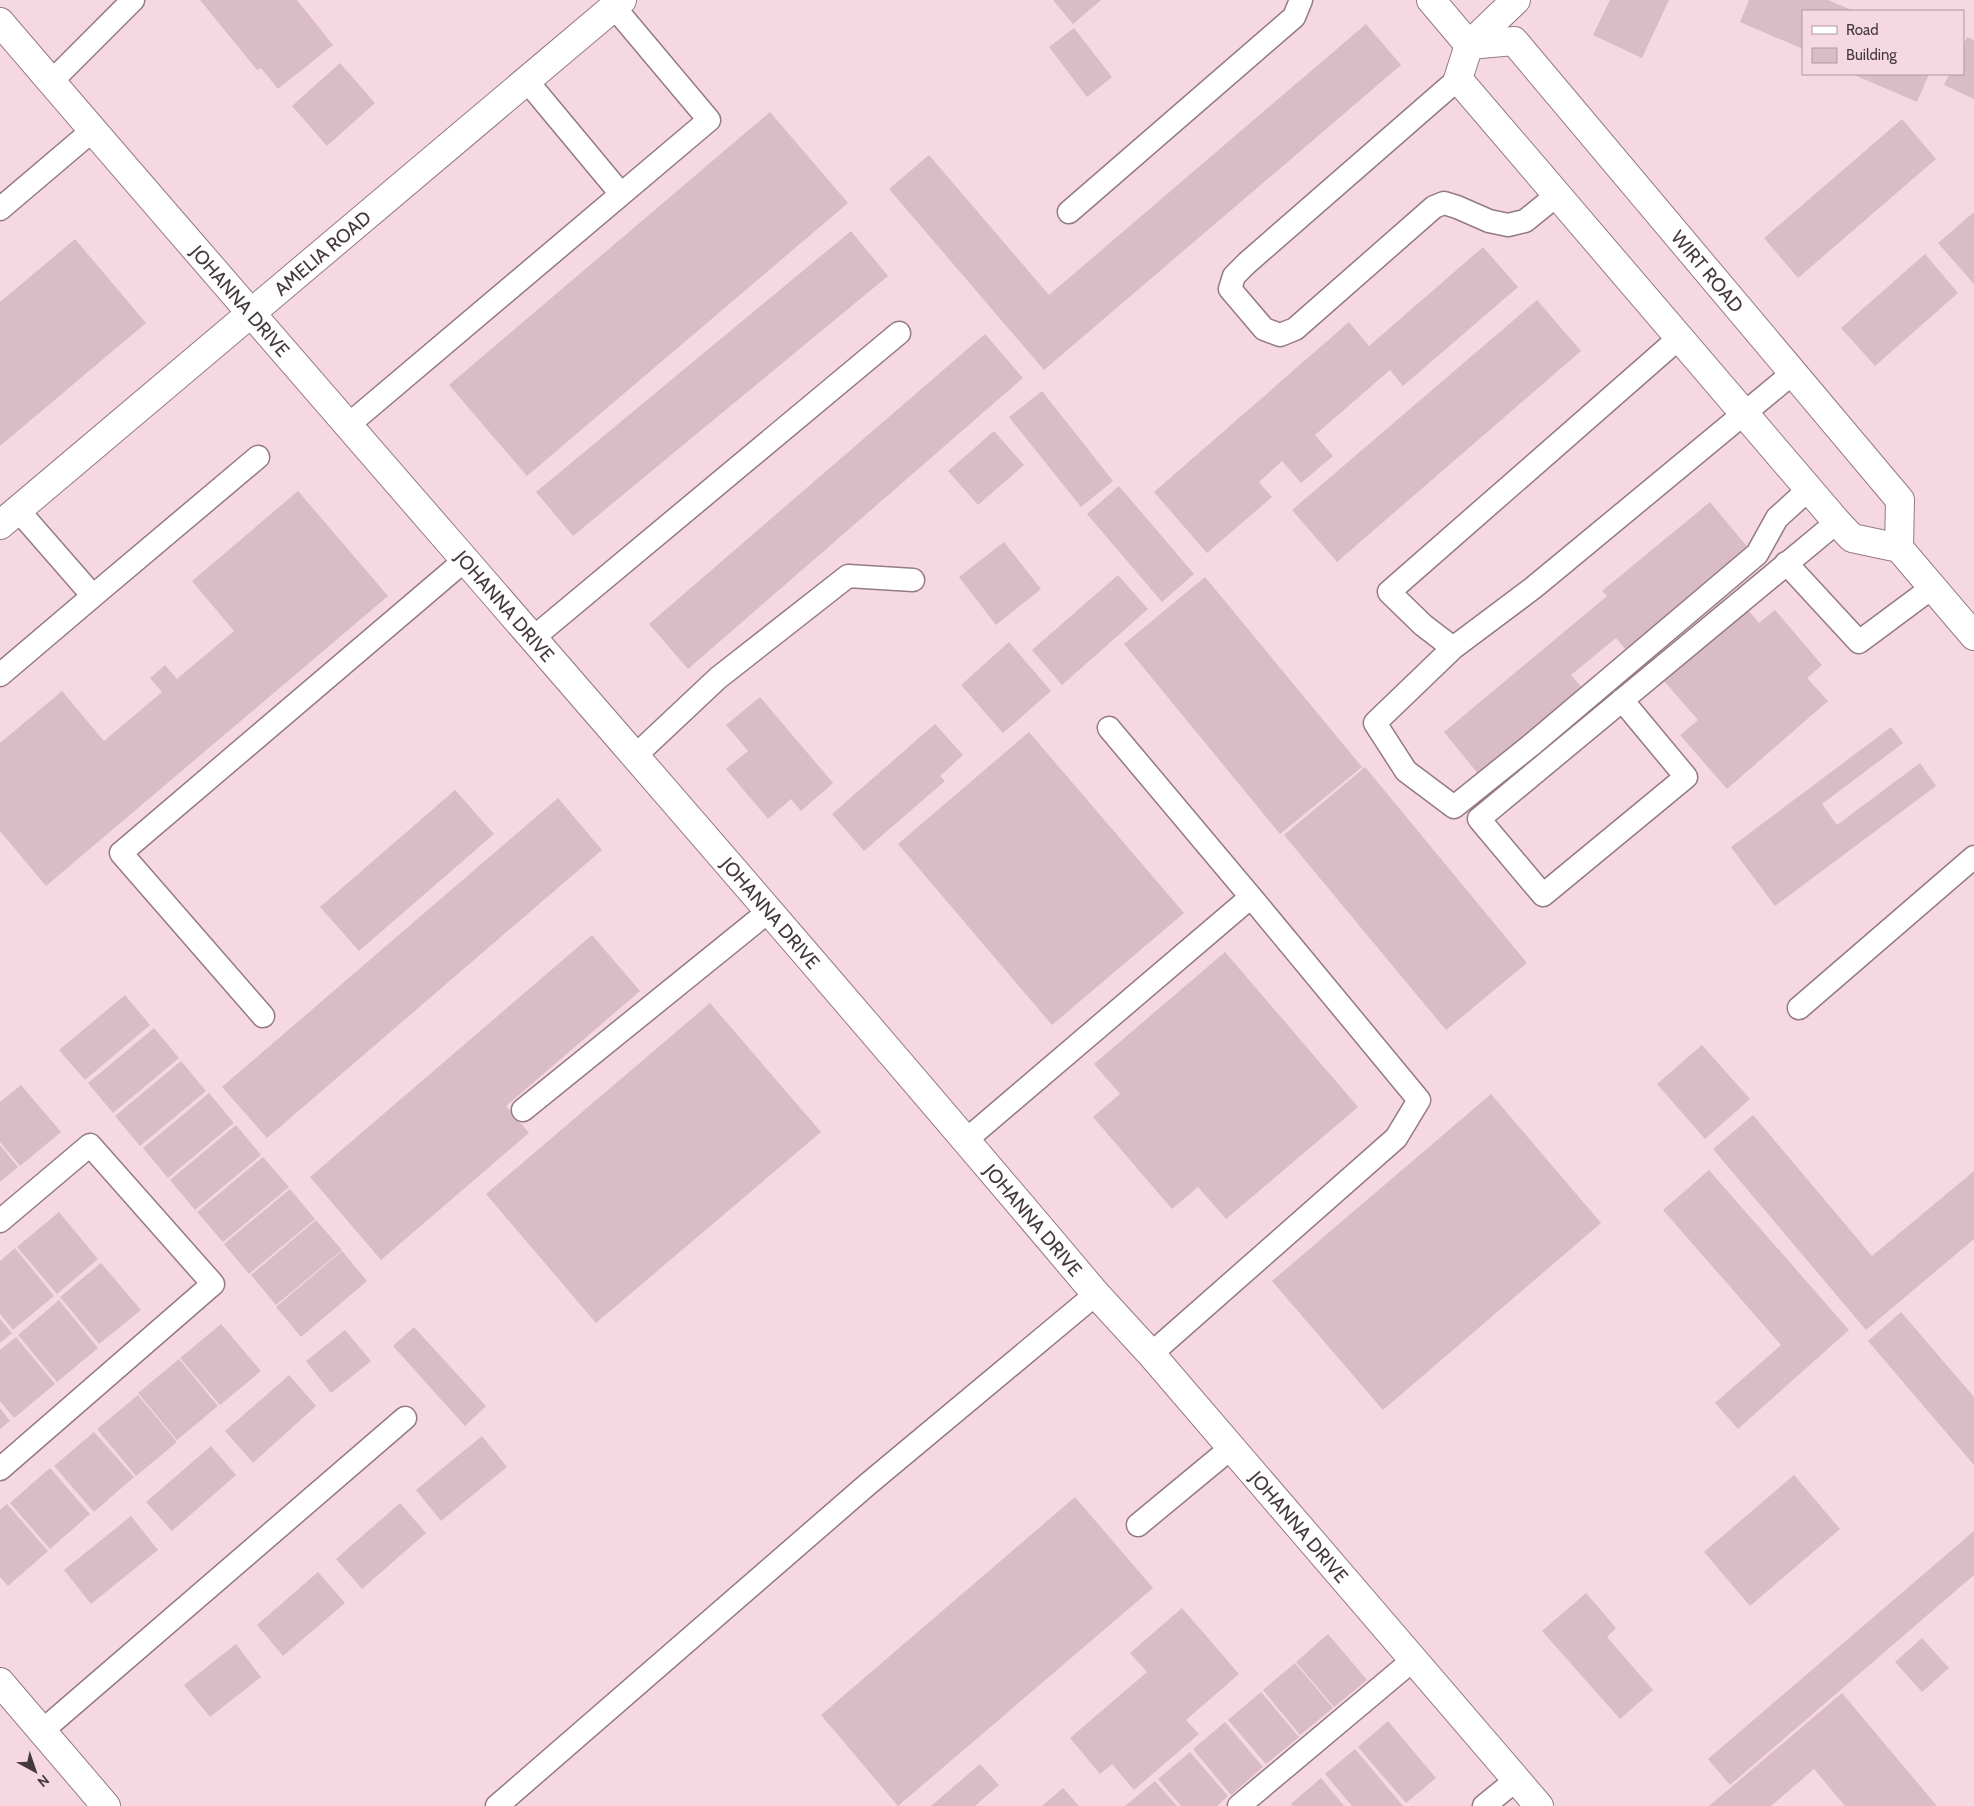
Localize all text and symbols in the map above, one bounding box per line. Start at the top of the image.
legend [1802,10,1964,75]
text: Road [1846,21,1879,39]
text: Building [1846,46,1897,64]
street label: AMELIA ROAD [270,206,376,300]
street label: WIRT ROAD [1666,226,1748,317]
street label: JOHANNA DRIVE [185,240,294,361]
street label: JOHANNA DRIVE [449,545,559,667]
street label: JOHANNA DRIVE [715,852,825,974]
street label: JOHANNA DRIVE [978,1159,1087,1281]
street label: JOHANNA DRIVE [1244,1466,1353,1587]
north arrow [10,1746,60,1796]
text: N [34,1771,53,1791]

